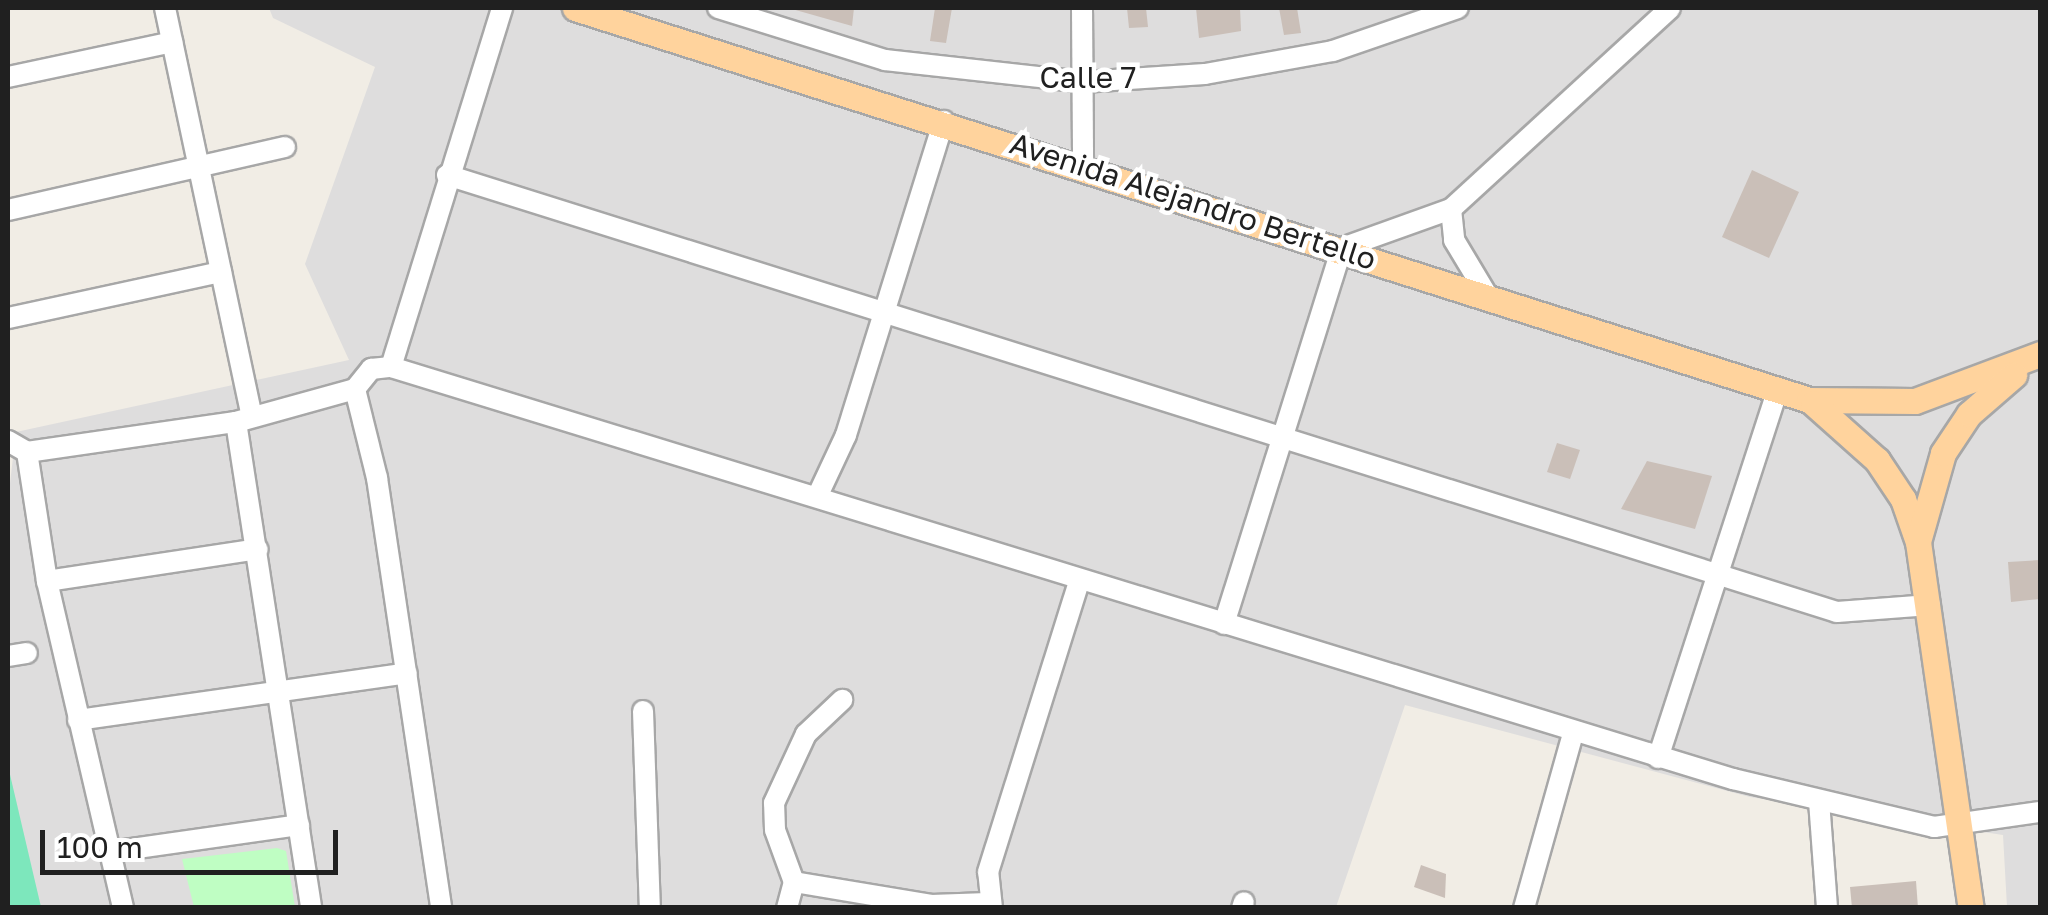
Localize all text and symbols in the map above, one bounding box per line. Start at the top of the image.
street label: Calle 7 [1039,59,1137,95]
street label: Avenida Alejandro Bertello [1006,125,1380,277]
scale bar [45,810,342,872]
text: 100 m [57,829,143,865]

